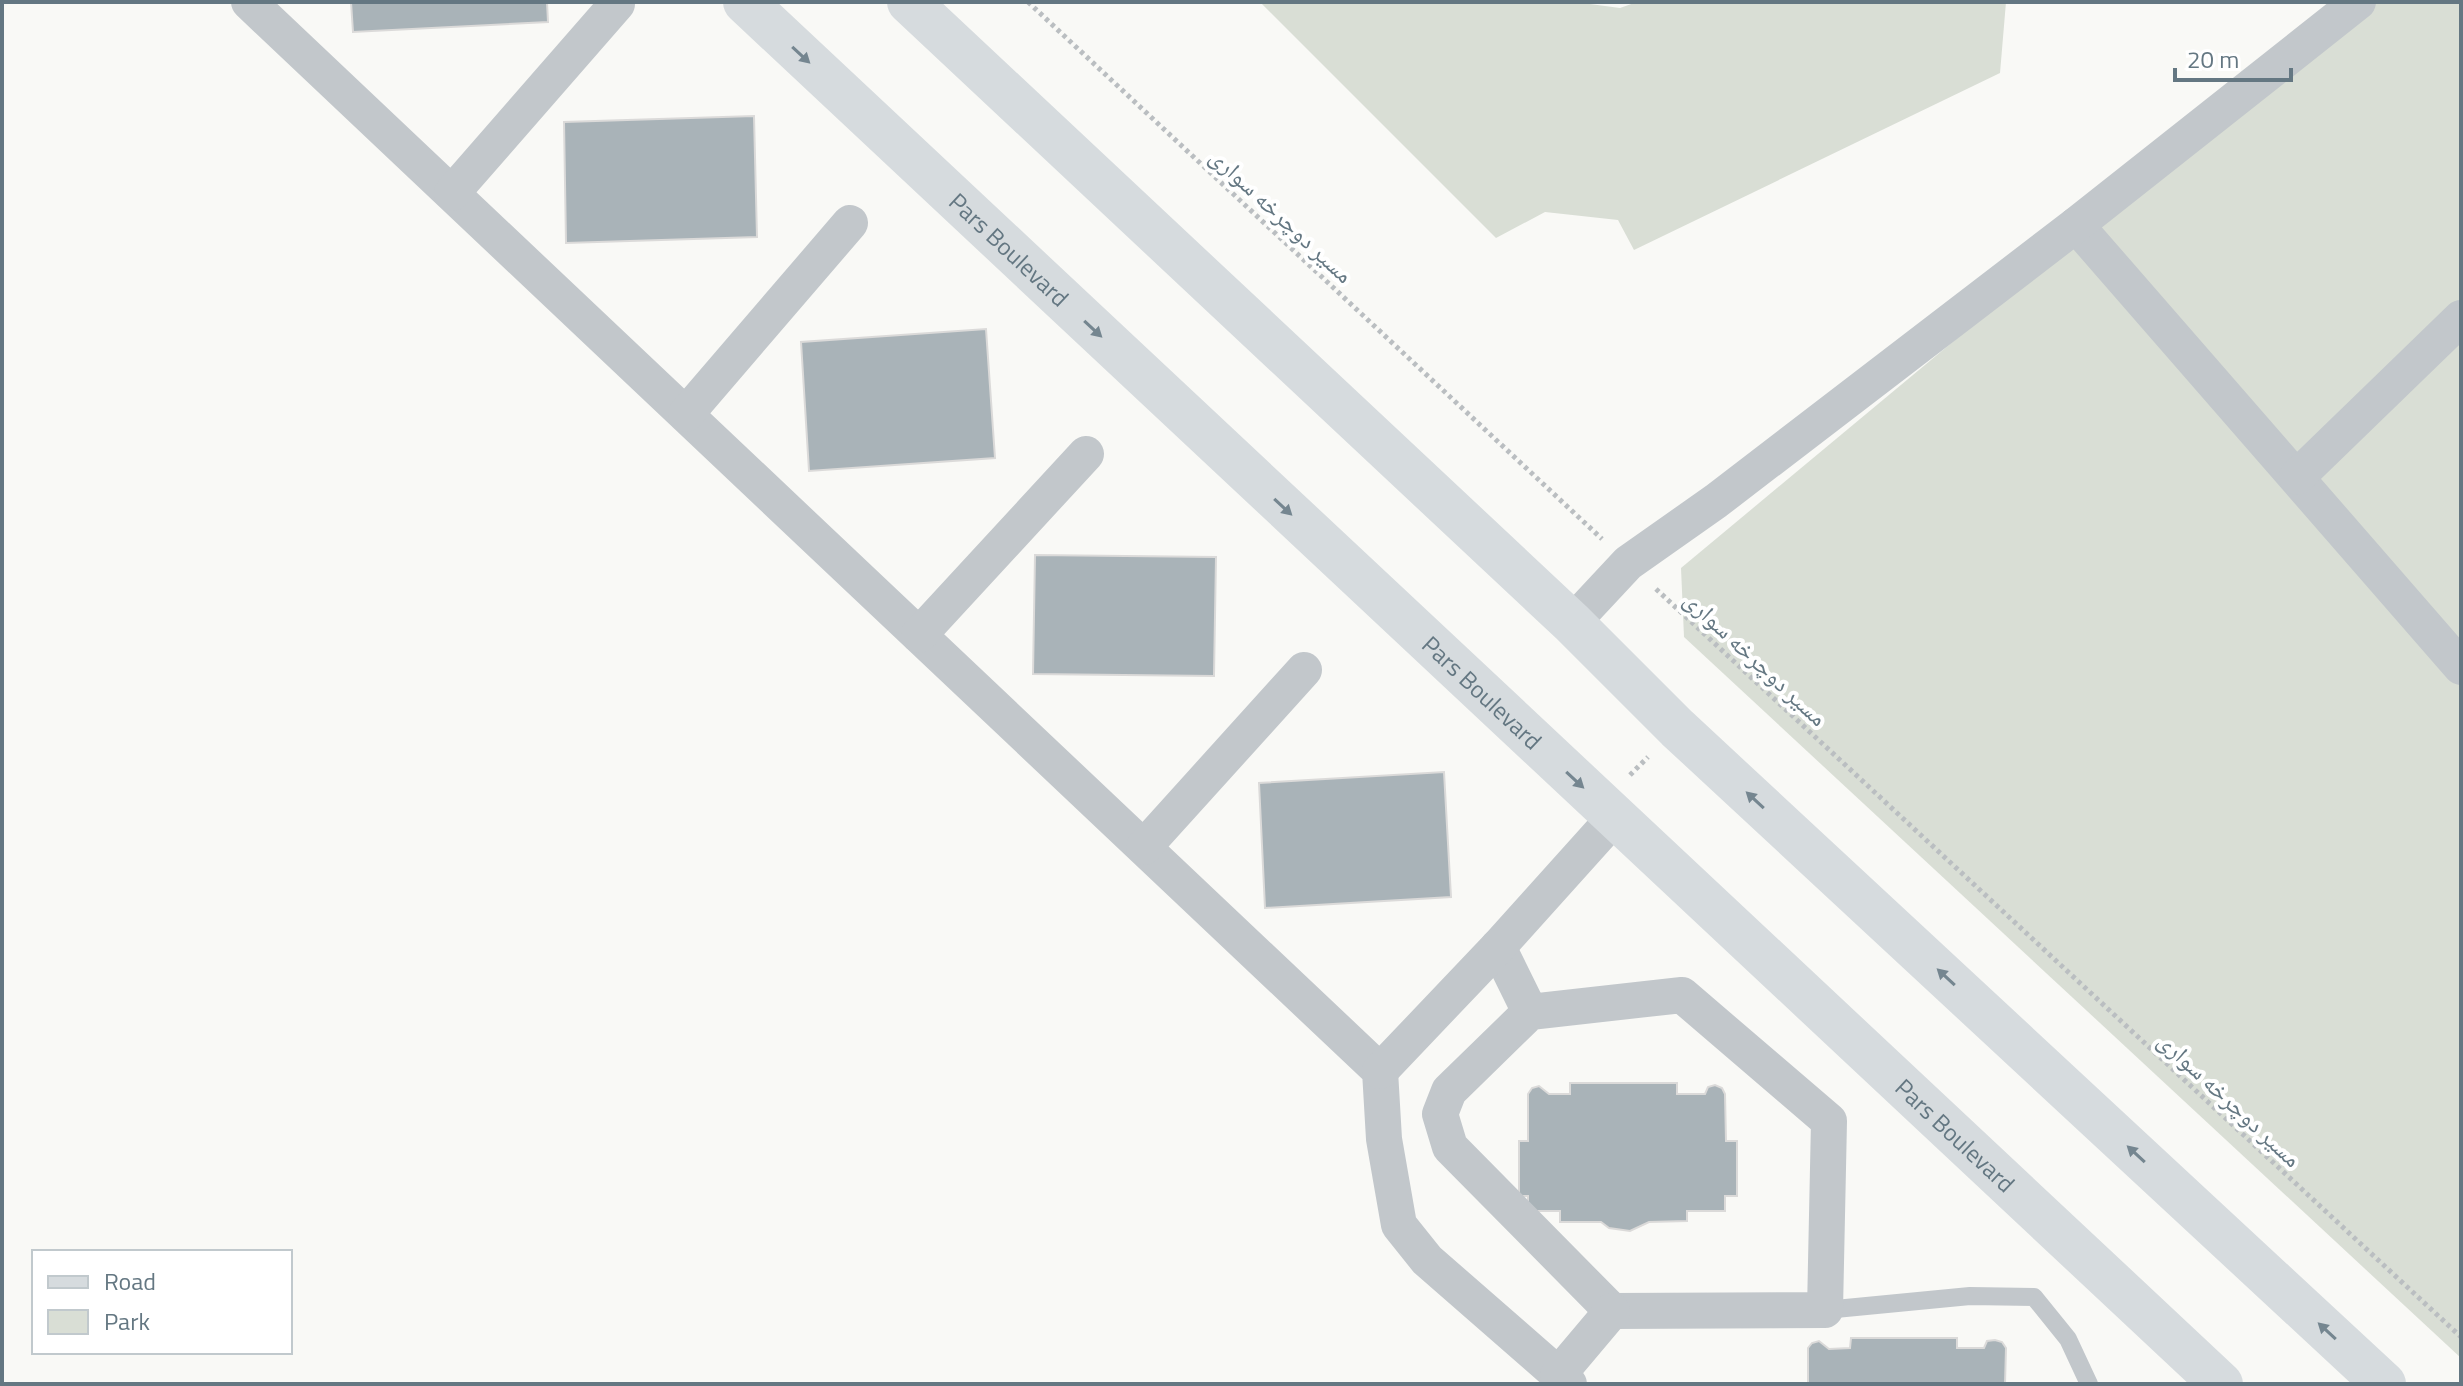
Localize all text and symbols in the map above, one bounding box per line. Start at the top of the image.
scale bar [2175,32,2291,82]
text: 20 m [2187,41,2239,77]
one-way arrow [792,46,811,64]
street label: مسیر دوچرخه سواری [1202,139,1362,291]
street label: Pars Boulevard [941,184,1077,315]
one-way arrow [1084,319,1103,337]
one-way arrow [1273,497,1292,515]
street label: مسیر دوچرخه سواری [1676,582,1836,734]
street label: Pars Boulevard [1414,627,1550,758]
one-way arrow [1565,771,1584,789]
one-way arrow [1746,792,1765,810]
one-way arrow [1936,969,1955,987]
street label: مسیر دوچرخه سواری [2150,1023,2310,1175]
street label: Pars Boulevard [1887,1070,2023,1201]
one-way arrow [2127,1145,2146,1164]
legend [32,1250,292,1354]
text: Road [104,1263,156,1299]
text: Park [104,1303,150,1339]
one-way arrow [2317,1322,2336,1340]

